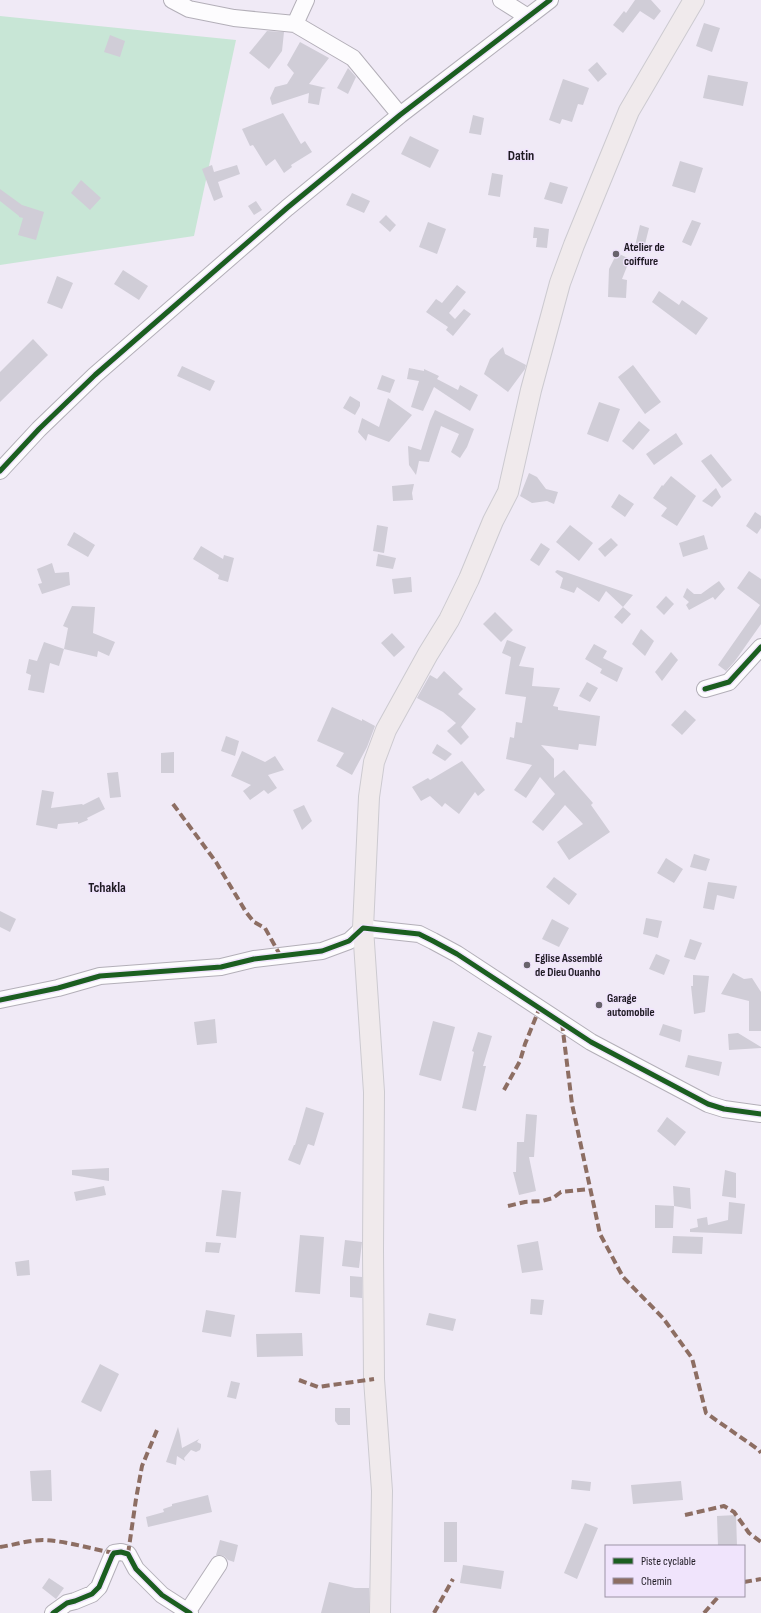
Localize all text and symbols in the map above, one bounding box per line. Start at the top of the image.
district label: Datin [508,147,534,164]
place label: Atelier de coiffure [623,240,665,269]
marker: Atelier de coiffure [611,249,621,259]
district label: Tchakla [88,879,126,896]
place label: Eglise Assemblé de Dieu Ouanho [535,951,603,980]
marker: Eglise Assemblé de Dieu Ouanho [522,960,532,970]
place label: Garage automobile [607,991,655,1020]
marker: Garage automobile [594,1000,604,1010]
legend [605,1545,745,1597]
text: Piste cyclable [641,1554,696,1569]
text: Chemin [641,1574,672,1589]

